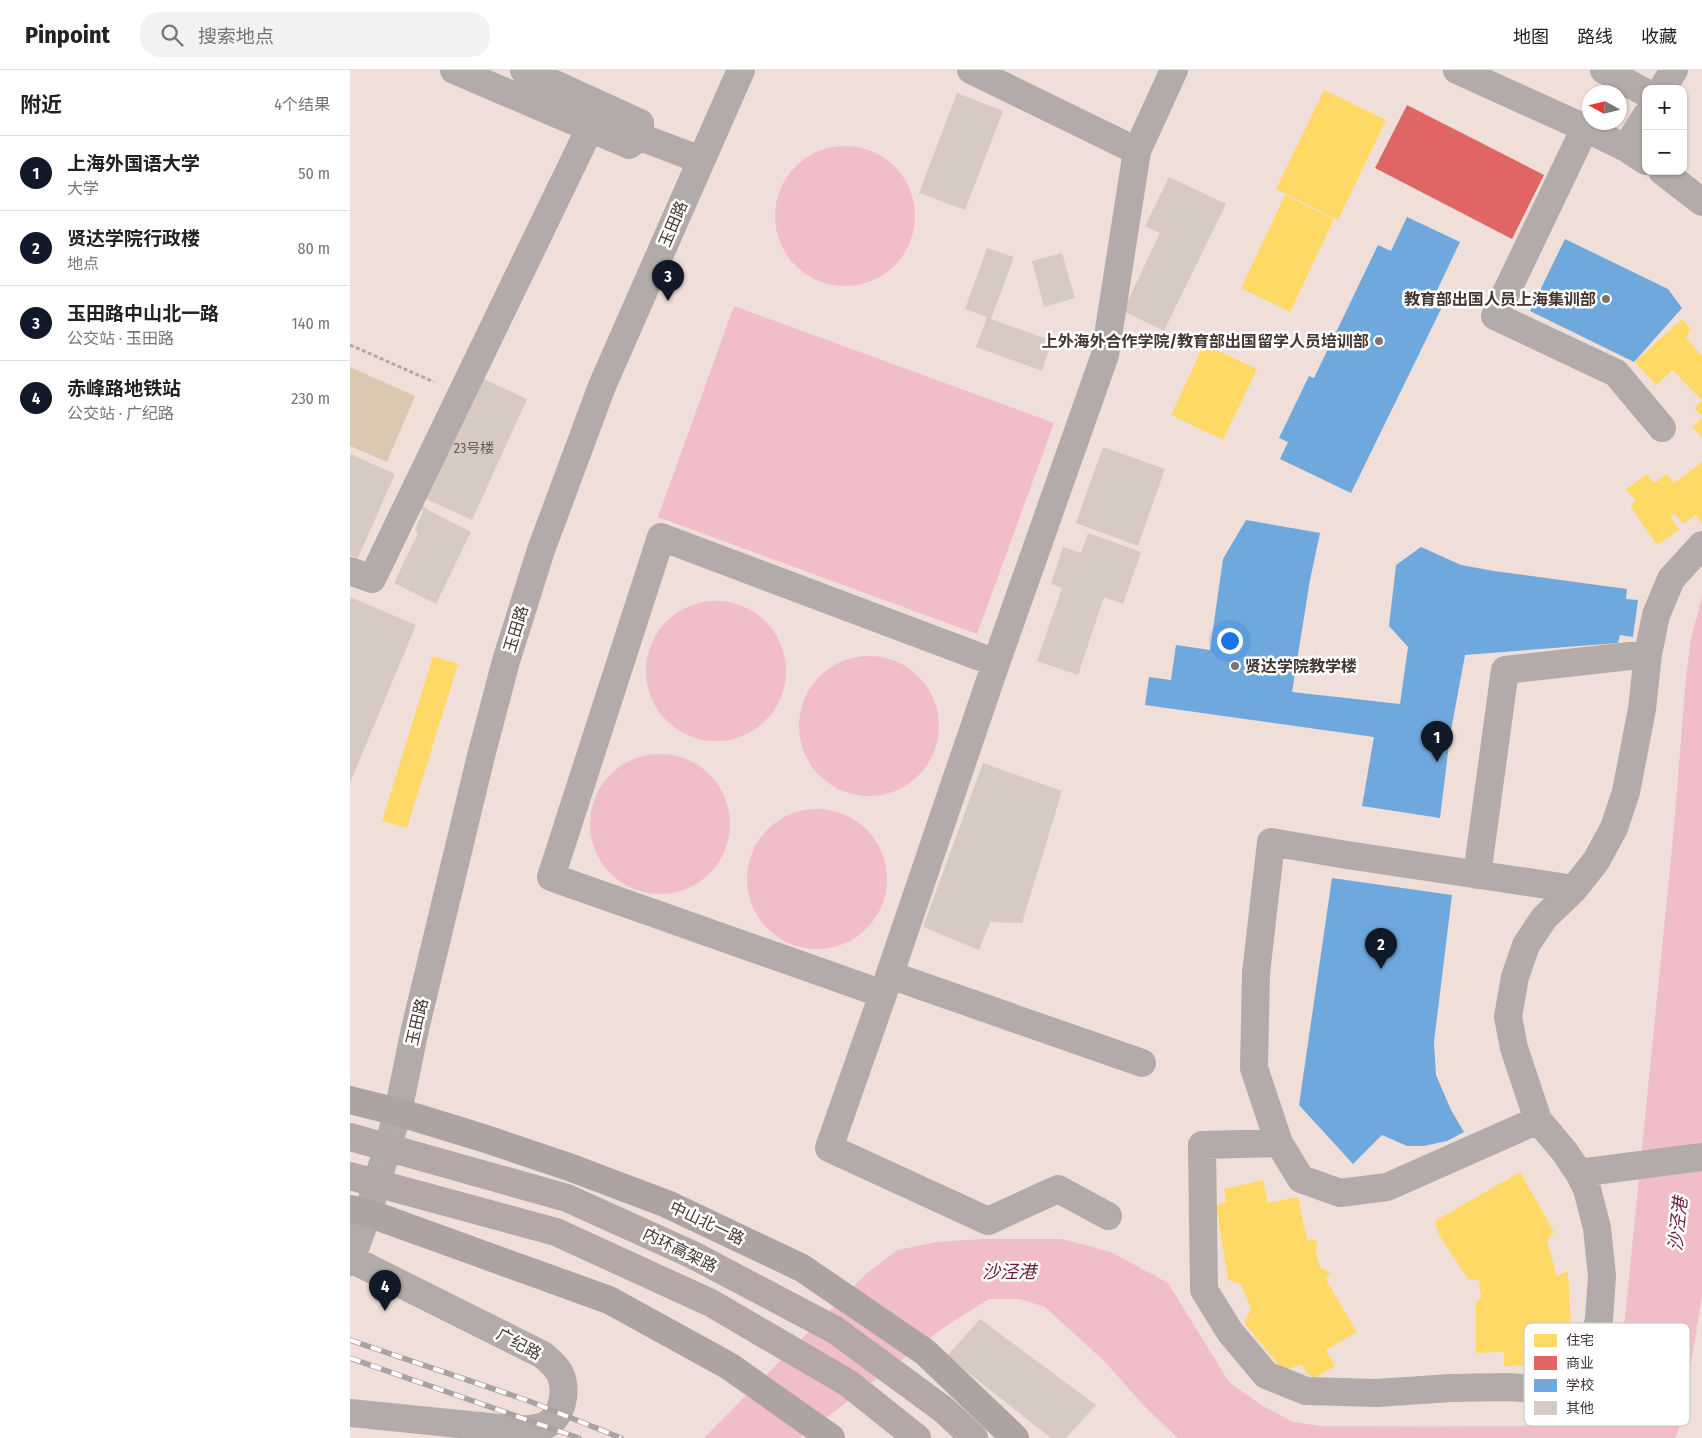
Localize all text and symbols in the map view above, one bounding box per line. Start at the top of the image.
search box [140,12,490,57]
text: Pinpoint [25,21,110,49]
icon: search [158,21,186,49]
text: 搜索地点 [198,25,274,48]
text: 地图 [1513,26,1549,48]
text: 路线 [1577,26,1613,48]
text: 收藏 [1641,26,1677,48]
north arrow [1582,85,1627,130]
map controls [1642,85,1687,175]
button: + [1642,85,1687,130]
text: 附近 [20,92,62,118]
text: 4个结果 [274,95,330,114]
button: − [1642,130,1687,175]
text: 上海外国语大学 [67,152,200,175]
text: 1 [33,164,39,183]
text: 50 m [298,164,330,183]
text: 大学 [67,179,99,198]
street label: 玉田路 [655,198,691,250]
text: 贤达学院行政楼 [67,227,200,250]
text: 2 [32,239,40,258]
text: 80 m [298,239,330,258]
text: 地点 [67,254,99,273]
pin: 3 [652,260,684,301]
place label: 教育部出国人员上海集训部 [1404,290,1596,309]
marker: 教育部出国人员上海集训部 [1600,293,1612,305]
text: 玉田路中山北一路 [67,302,219,325]
text: 3 [32,314,40,333]
text: 140 m [292,314,330,333]
text: 公交站 · 玉田路 [67,329,174,348]
place label: 上外海外合作学院/教育部出国留学人员培训部 [1042,332,1369,351]
marker: 上外海外合作学院/教育部出国留学人员培训部 [1373,335,1385,347]
text: 赤峰路地铁站 [67,377,181,400]
text: 4 [32,389,40,408]
text: 230 m [291,389,330,408]
text: 公交站 · 广纪路 [67,404,174,423]
house number: 23号楼 [454,440,494,457]
street label: 玉田路 [500,603,532,655]
your location [1217,628,1243,654]
place label: 贤达学院教学楼 [1245,657,1357,676]
marker: 贤达学院教学楼 [1229,660,1241,672]
pin: 1 [1421,721,1453,762]
pin: 2 [1365,928,1397,969]
street label: 玉田路 [402,996,432,1048]
water label: 沙泾港 [1664,1193,1692,1252]
street label: 中山北一路 [667,1197,747,1249]
street label: 内环高架路 [640,1224,720,1276]
water label: 沙泾港 [982,1261,1039,1283]
pin: 4 [369,1270,401,1311]
legend [1524,1323,1690,1426]
street label: 广纪路 [493,1324,545,1364]
text: 住宅 [1566,1332,1594,1349]
text: 商业 [1566,1355,1594,1372]
text: 学校 [1566,1377,1594,1394]
text: 其他 [1566,1400,1594,1417]

